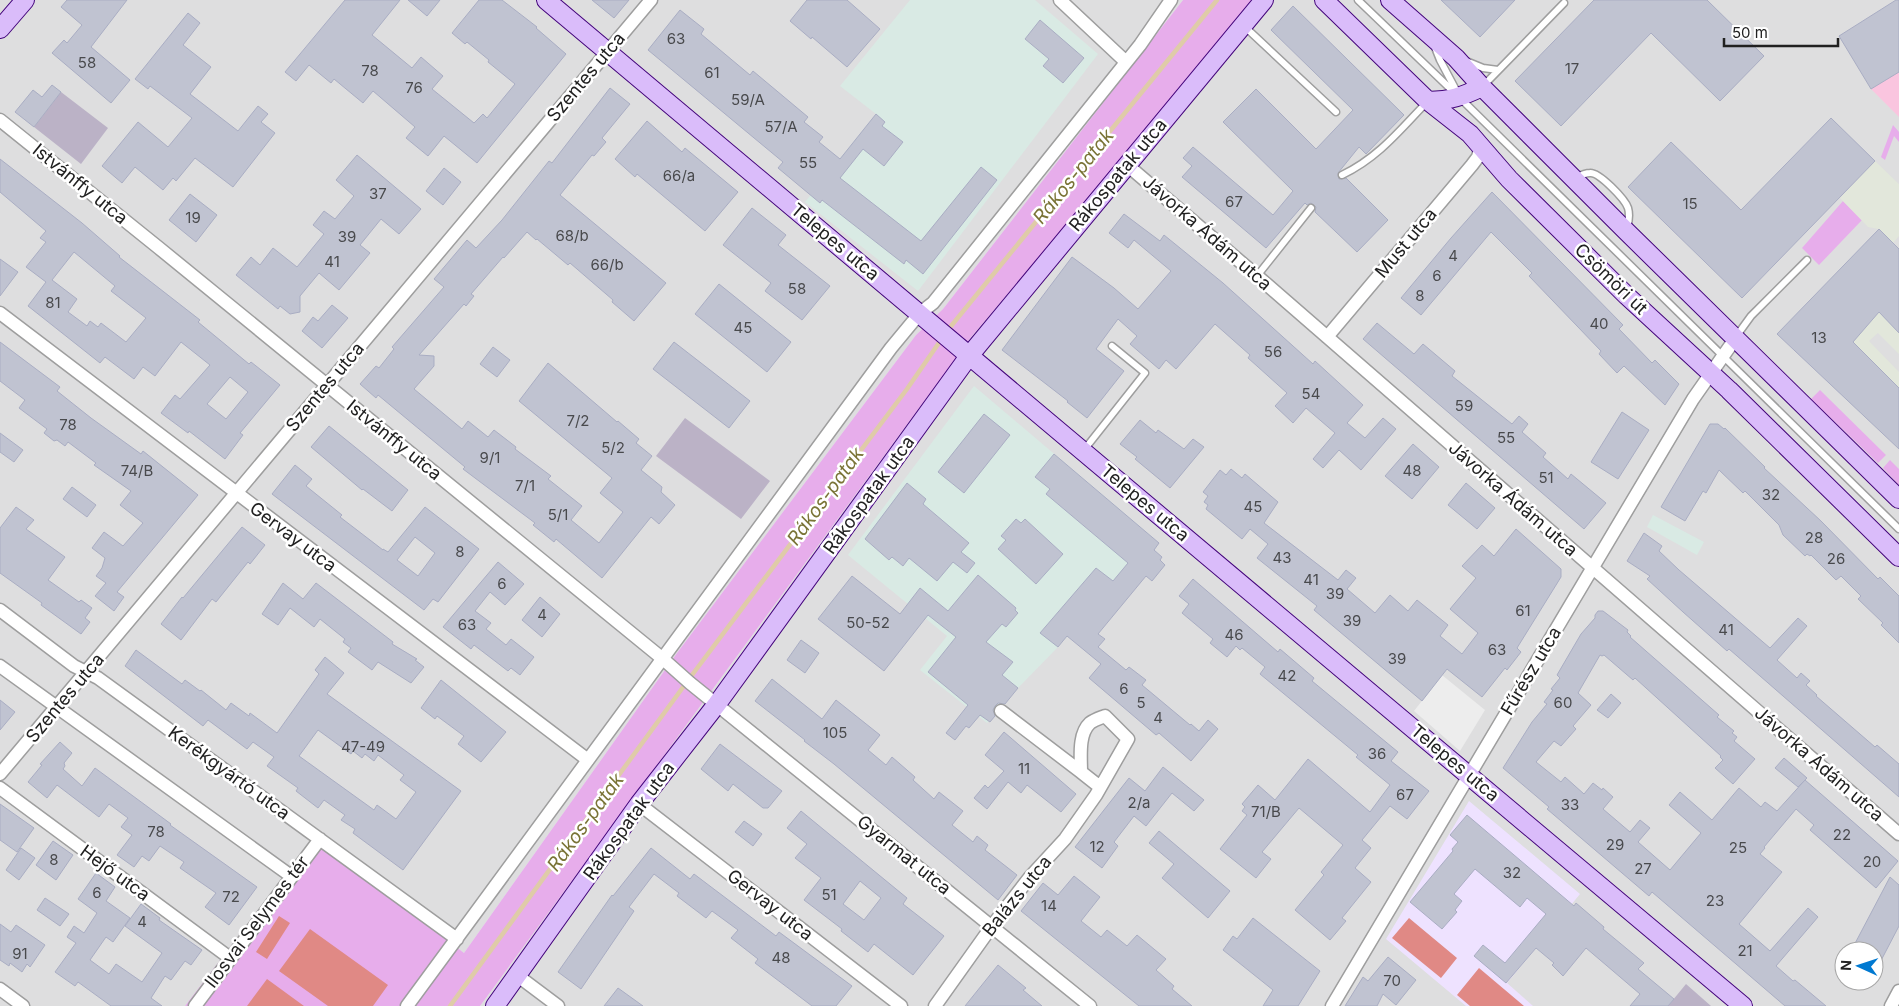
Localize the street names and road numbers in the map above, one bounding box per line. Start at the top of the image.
street label: Szentes utca [542,28,629,126]
street label: Rákospatak utca [1064,114,1171,235]
street label: Istvánffy utca [29,139,132,228]
street label: Jávorka Ádám utca [1139,170,1277,294]
street label: Telepes utca [787,199,884,285]
street label: Must utca [1370,204,1441,282]
street label: Csömöri út [1571,239,1652,319]
street label: Szentes utca [281,338,368,436]
street label: Istvánffy utca [343,395,446,484]
street label: Rákospatak utca [819,432,918,558]
street label: Jávorka Ádám utca [1445,436,1583,560]
street label: Telepes utca [1097,460,1194,546]
street label: Gervay utca [246,497,341,576]
street label: Fűrész utca [1496,623,1565,719]
street label: Szentes utca [21,649,108,747]
street label: Jávorka Ádám utca [1751,701,1889,825]
street label: Telepes utca [1407,720,1504,806]
street label: Kerékgyártó utca [164,721,294,824]
street label: Rákospatak utca [579,758,678,884]
street label: Gyarmat utca [853,810,955,899]
street label: Hejő utca [76,840,154,905]
street label: Balázs utca [978,851,1056,940]
street label: Ilosvai Selymes tér [200,852,313,992]
street label: Gervay utca [723,865,817,945]

